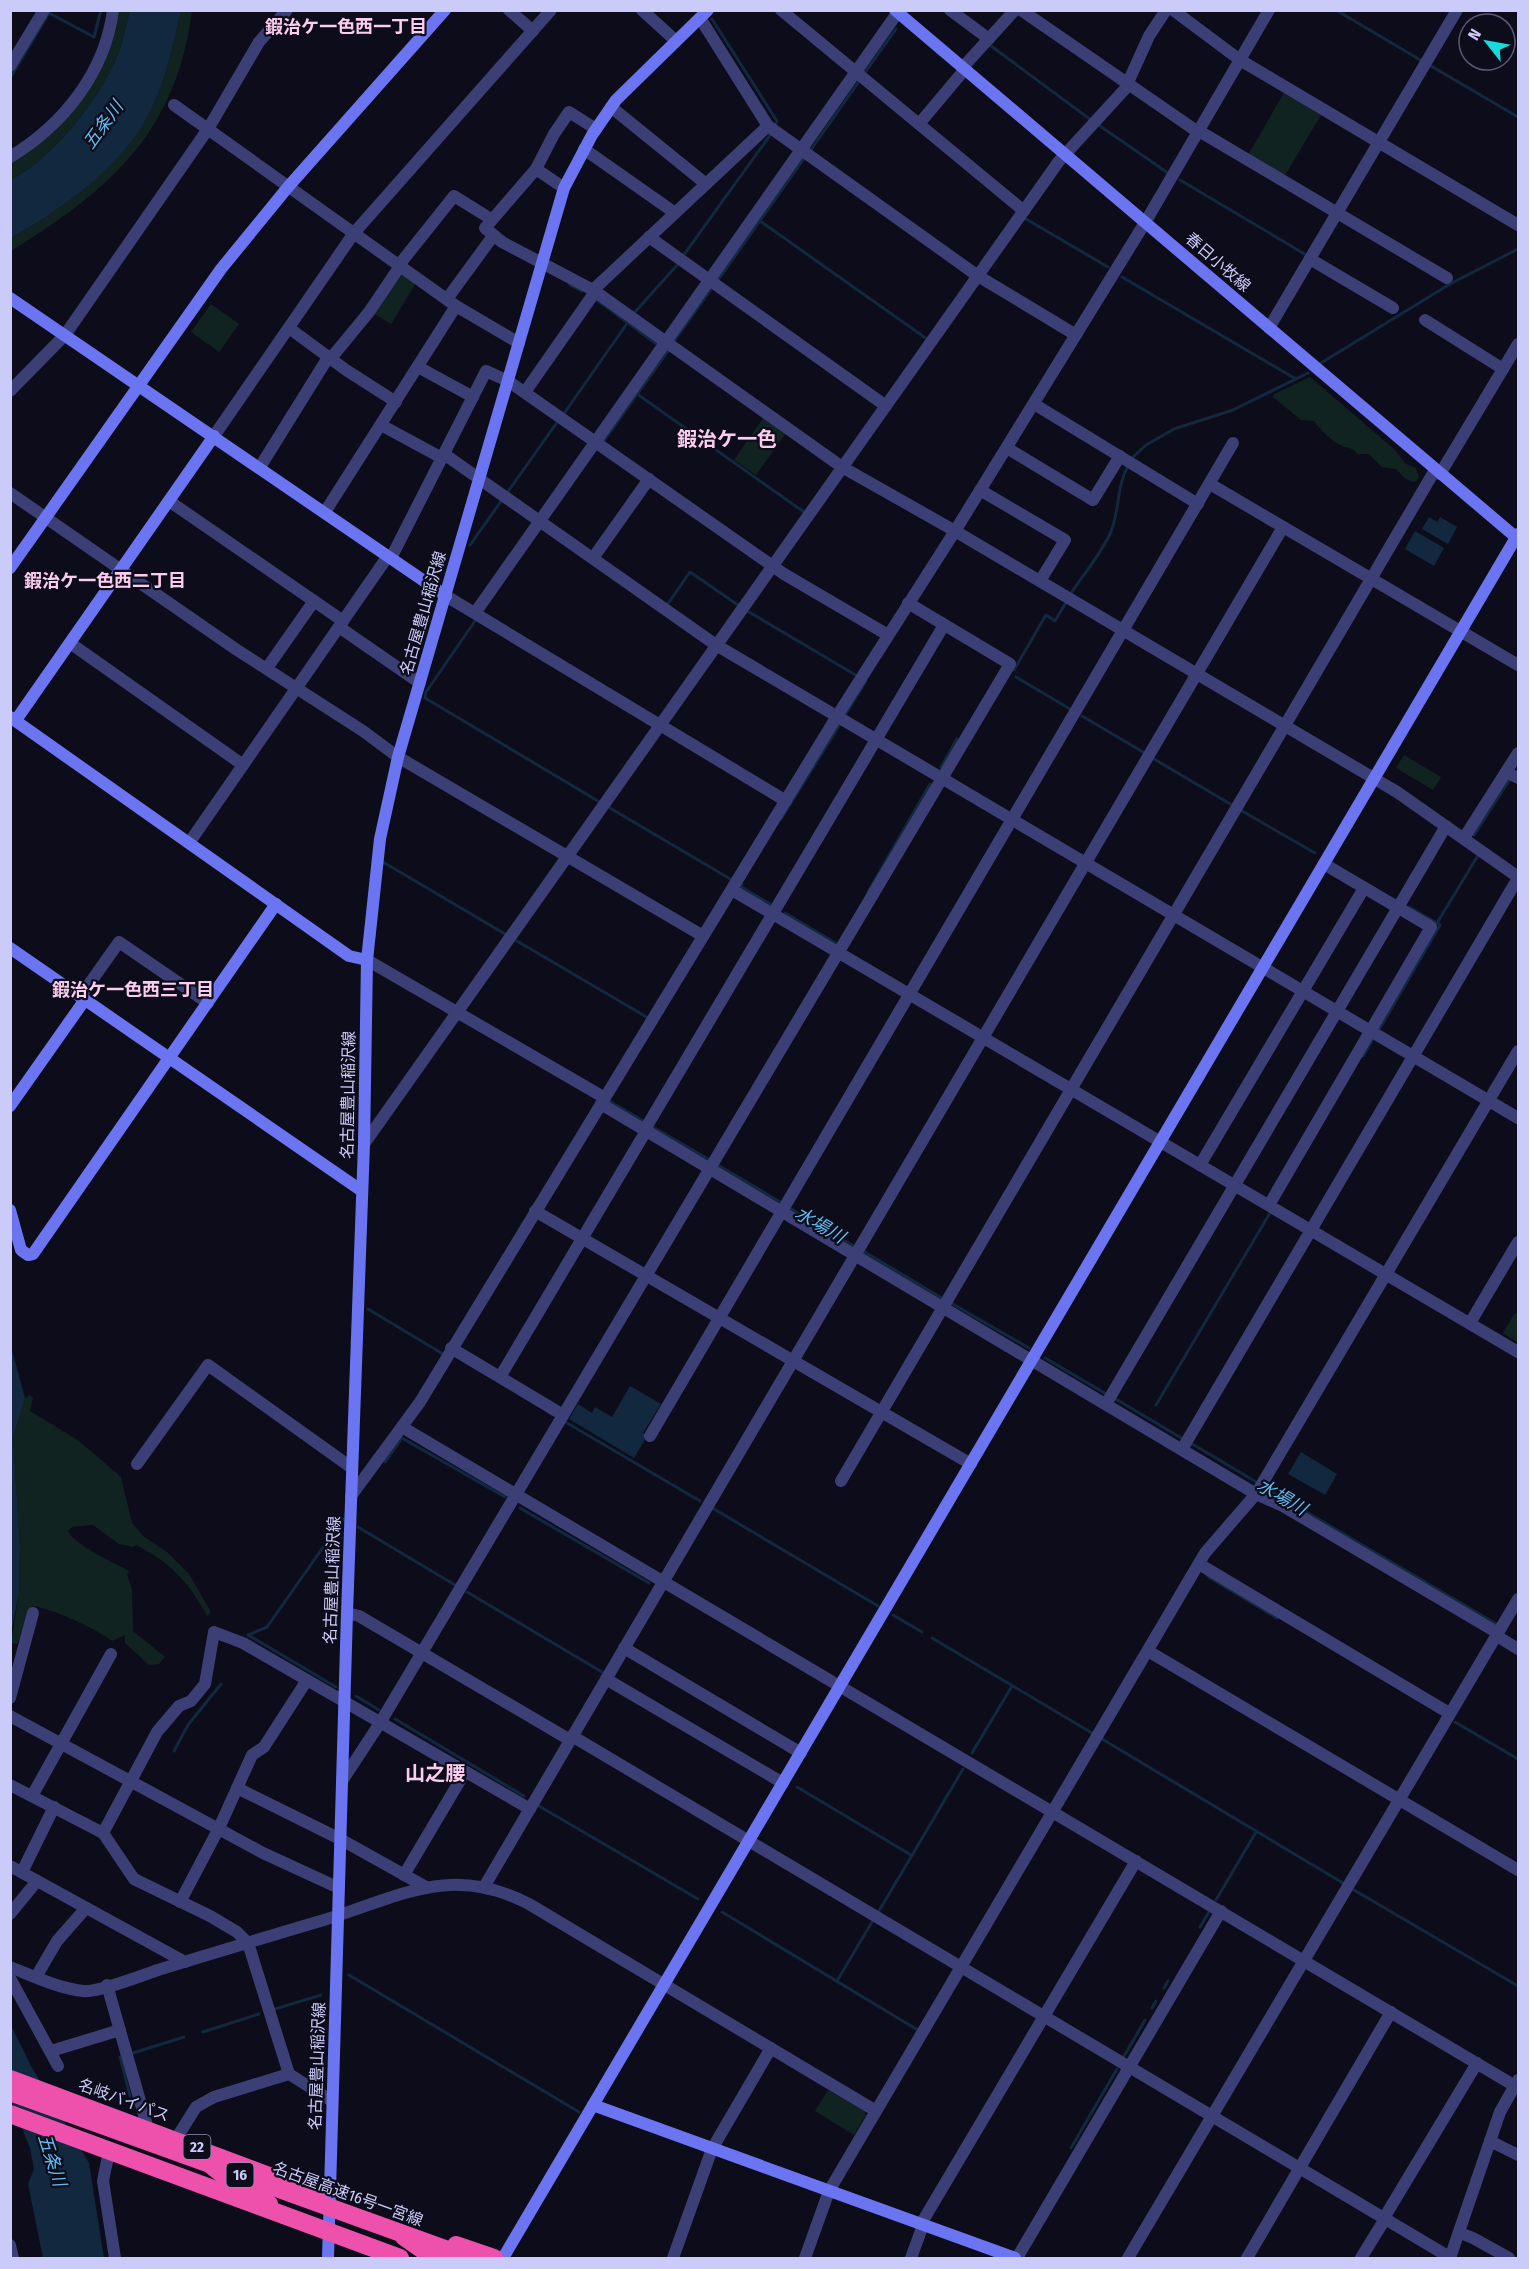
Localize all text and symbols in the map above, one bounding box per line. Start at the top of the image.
north arrow [1457,12,1517,72]
district label: 鍜治ケ一色西一丁目 [265,16,427,38]
text: N [1464,26,1485,44]
water label: 五条川 [78,95,129,153]
street label: 春日小牧線 [1182,229,1254,295]
district label: 鍜治ケ一色 [677,427,777,451]
street label: 名古屋豊山稲沢線 [396,549,450,677]
district label: 鍜治ケ一色西二丁目 [24,570,186,592]
district label: 鍜治ケ一色西三丁目 [52,979,214,1001]
street label: 名古屋豊山稲沢線 [337,1031,359,1159]
water label: 水場川 [791,1202,851,1249]
water label: 水場川 [1253,1474,1313,1521]
street label: 名古屋豊山稲沢線 [320,1516,344,1644]
district label: 山之腰 [405,1761,465,1785]
street label: 名古屋豊山稲沢線 [305,2002,329,2130]
street label: 名岐バイパス [76,2075,172,2125]
water label: 五条川 [33,2131,71,2191]
road number: 22 [184,2135,210,2159]
street label: 名古屋高速16号一宮線 [270,2158,426,2230]
road number: 16 [226,2163,254,2187]

